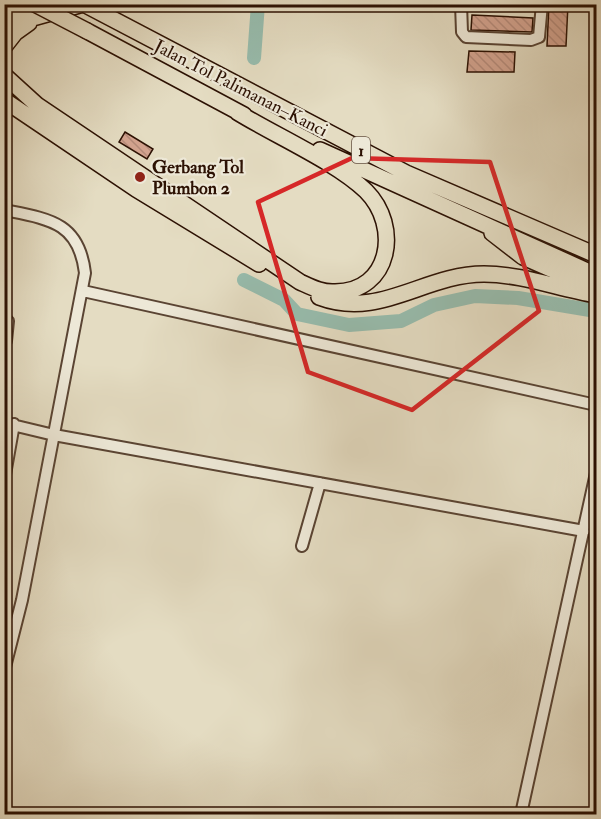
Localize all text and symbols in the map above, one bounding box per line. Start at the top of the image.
street label: Jalan Tol Palimanan–Kanci [149,34,332,142]
road number: 1 [352,137,370,163]
place label: Gerbang Tol Plumbon 2 [152,156,244,200]
marker: Gerbang Tol Plumbon 2 [133,170,147,184]

